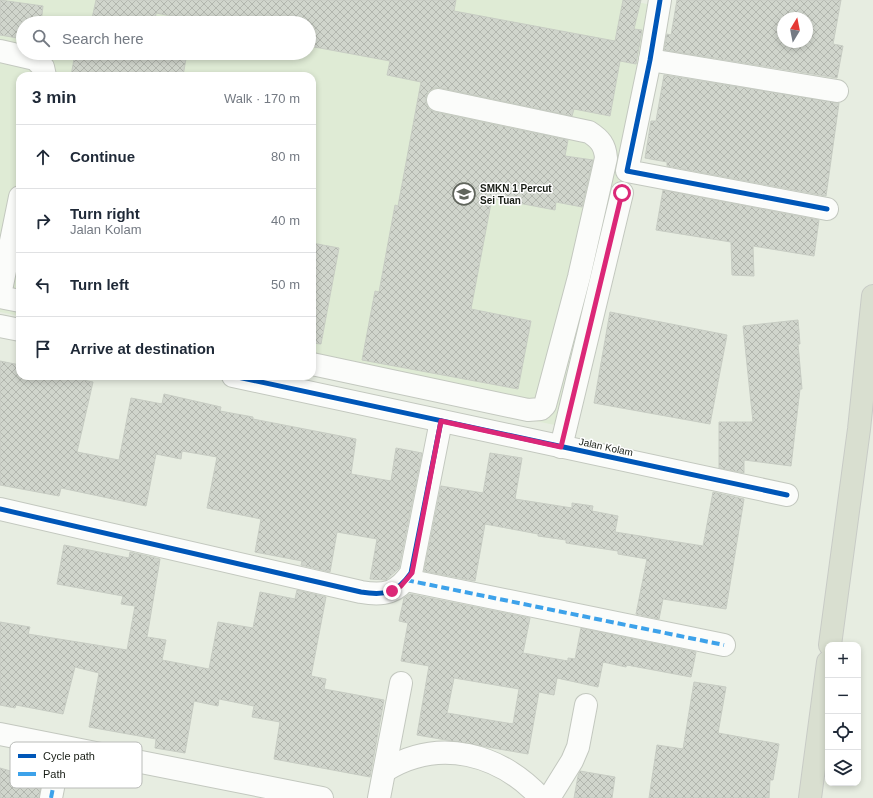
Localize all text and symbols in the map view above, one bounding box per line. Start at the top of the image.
north arrow [777,12,813,48]
search box [16,16,316,60]
icon: search [30,27,52,49]
text: Search here [62,30,144,47]
text: 3 min [32,88,76,107]
text: Walk · 170 m [224,91,300,106]
icon: ahead [32,146,54,168]
text: Continue [70,148,135,165]
text: 80 m [271,149,300,164]
school or university icon: SMKN 1 Percut Sei Tuan [451,181,477,207]
place label: SMKN 1 Percut Sei Tuan [480,183,552,206]
route start [613,184,631,202]
text: Turn right [70,205,140,222]
icon: right [32,210,54,232]
text: 40 m [271,213,300,228]
text: Jalan Kolam [70,222,142,237]
icon: left [32,274,54,296]
text: Turn left [70,276,129,293]
text: 50 m [271,277,300,292]
icon: arrive [32,338,54,360]
text: Arrive at destination [70,340,215,357]
street label: Jalan Kolam [578,436,634,458]
route end [383,582,401,600]
map controls [825,642,861,786]
button: + [825,642,861,678]
button: − [825,678,861,714]
button: locate [825,714,861,750]
legend [10,742,142,788]
text: Cycle path [43,750,95,762]
button: layers [825,750,861,786]
text: Path [43,768,66,780]

